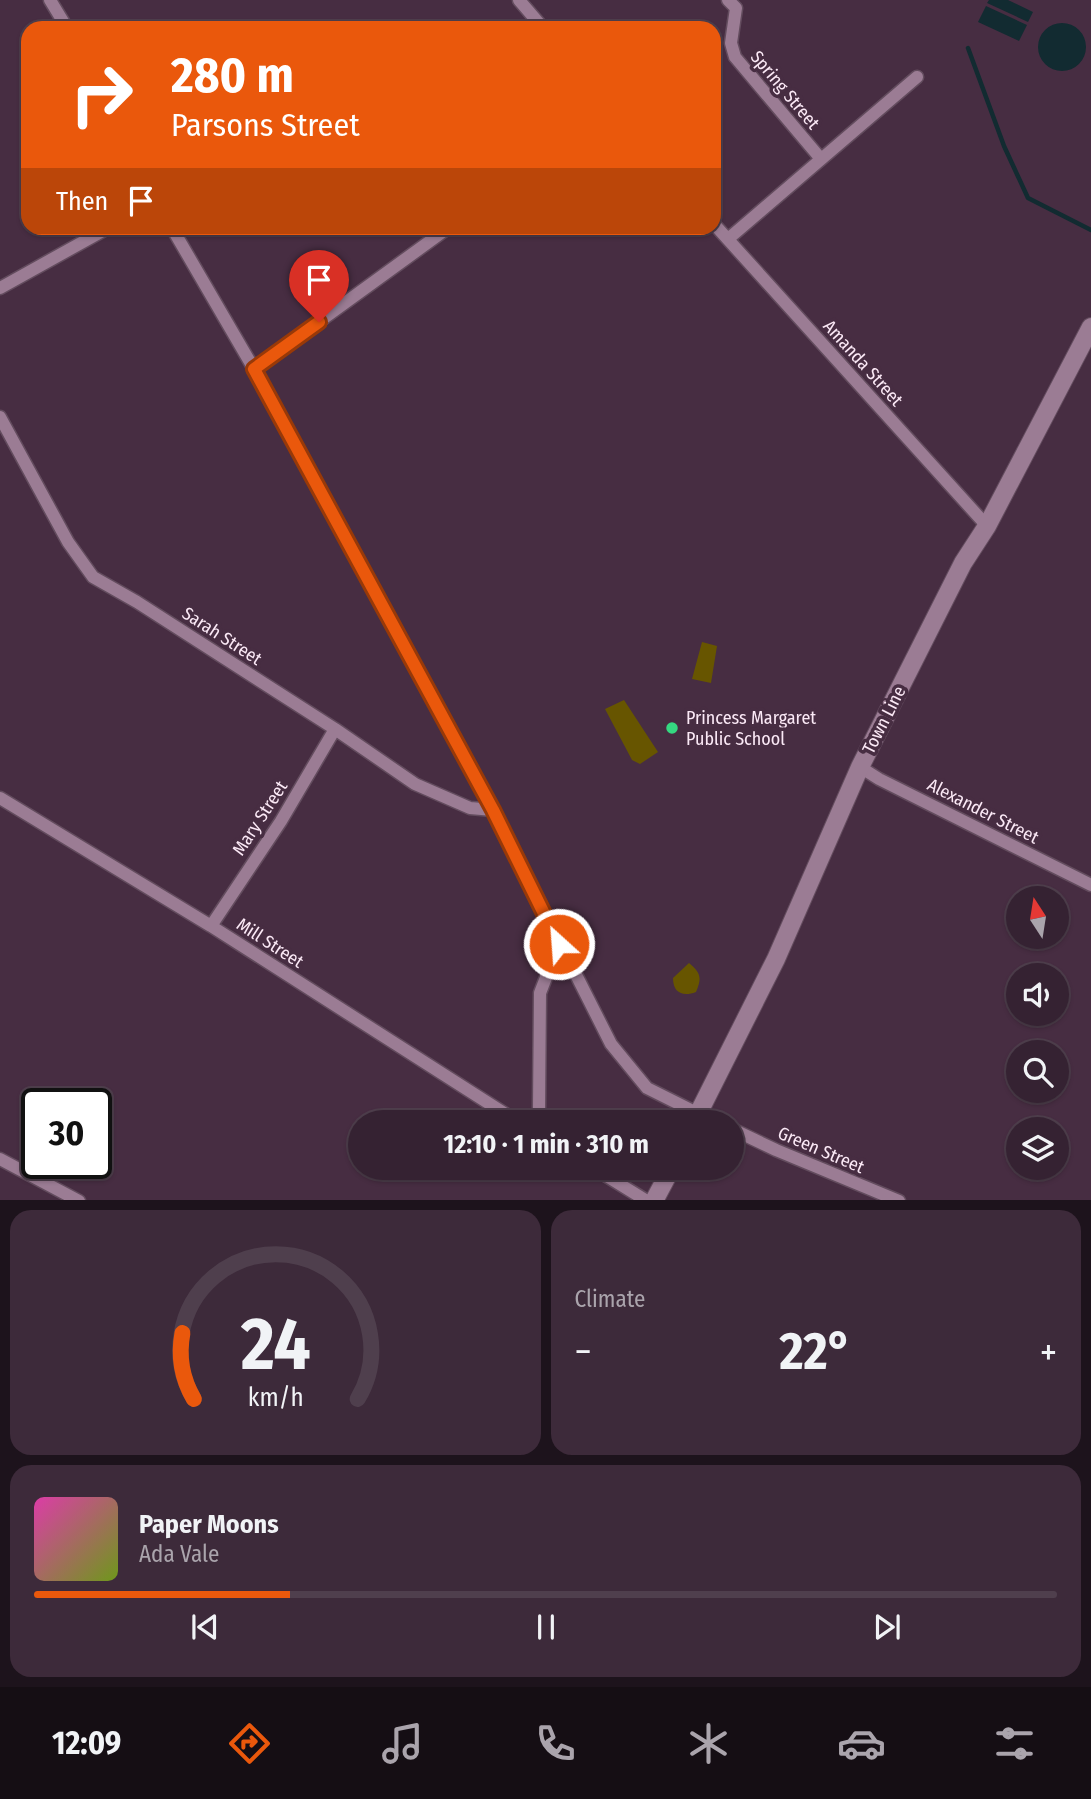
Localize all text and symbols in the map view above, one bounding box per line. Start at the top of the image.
text: 280 m [171,46,294,105]
street label: Spring Street [746,46,824,134]
icon: right [56,49,147,140]
text: Parsons Street [171,106,360,144]
icon: arrive [122,182,160,220]
text: Then [56,186,108,217]
pin [289,250,349,322]
icon: arrive [300,261,338,299]
street label: Amanda Street [818,315,908,411]
street label: Sarah Street [178,602,266,670]
street label: Town Line [858,682,910,758]
place label: Princess Margaret Public School [686,707,816,750]
marker: Princess Margaret Public School [664,720,680,736]
street label: Alexander Street [924,773,1042,849]
street label: Mary Street [228,777,292,859]
north arrow [1006,886,1069,948]
map controls [1006,886,1069,1180]
position arrow [522,907,596,981]
street label: Mill Street [232,913,308,973]
button: sound [1006,963,1069,1026]
button: search [1006,1040,1069,1103]
speed limit sign: 30 [21,1088,112,1179]
button: layers [1006,1117,1069,1180]
street label: Green Street [774,1122,868,1178]
text: 12:10 · 1 min · 310 m [443,1129,649,1160]
text: Climate [575,1285,645,1313]
text: 24 [239,1301,310,1388]
text: 22° [779,1320,852,1383]
text: − [575,1329,592,1375]
text: + [1040,1329,1057,1375]
text: km/h [247,1382,303,1412]
text: Paper Moons [139,1509,279,1540]
text: Ada Vale [139,1540,219,1568]
icon: previous [186,1608,224,1646]
icon: pause [527,1608,565,1646]
icon: next [868,1608,906,1646]
icon: directions [225,1719,274,1768]
icon: music [378,1719,427,1768]
icon: phone [531,1719,580,1768]
icon: climate [684,1719,733,1768]
icon: car [837,1719,886,1768]
icon: filters [990,1719,1039,1768]
text: 12:09 [52,1724,121,1762]

